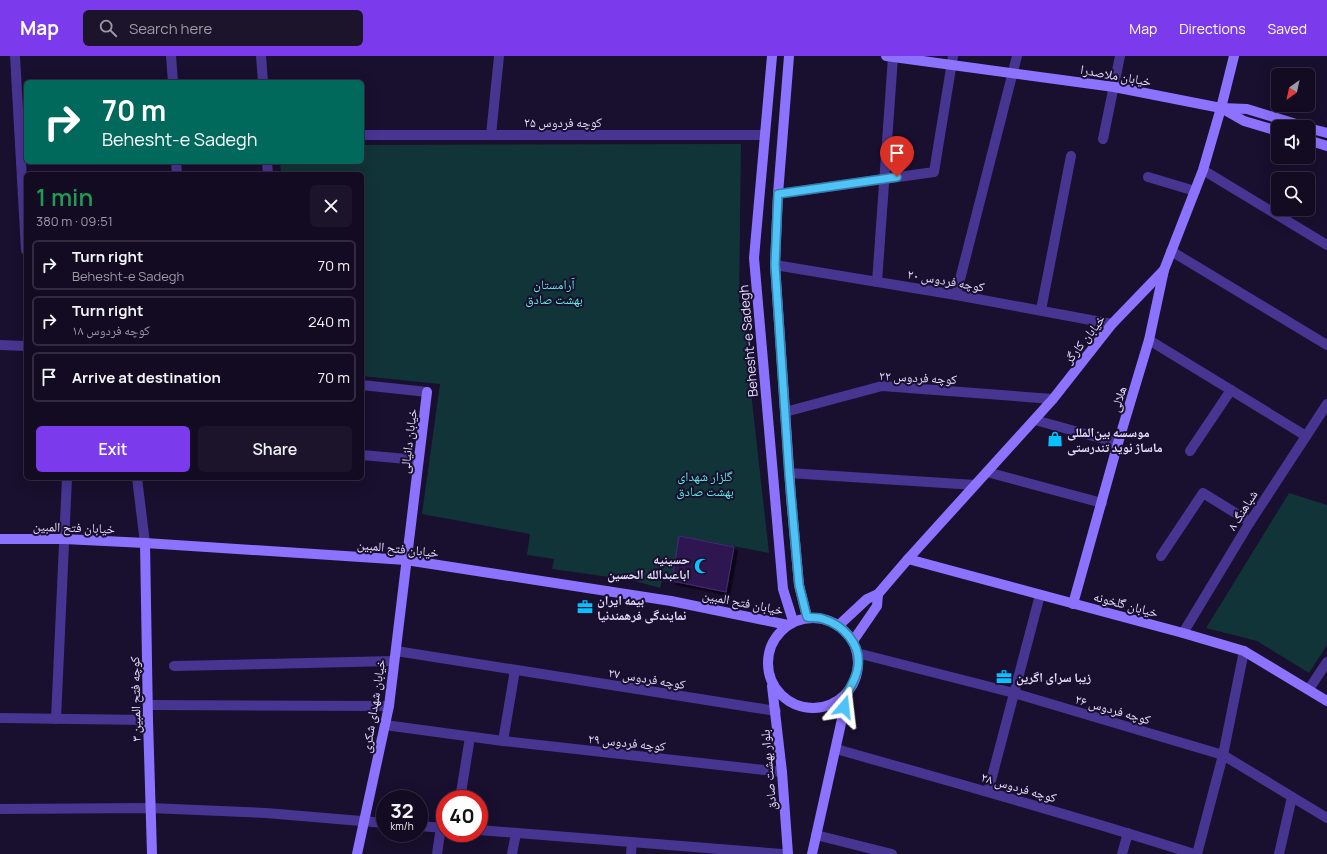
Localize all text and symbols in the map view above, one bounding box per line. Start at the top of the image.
search box [83,10,363,46]
text: Map [20,15,59,41]
icon: search [97,17,119,39]
text: Search here [129,18,212,39]
text: Map [1129,19,1157,38]
text: Directions [1179,19,1246,38]
text: Saved [1268,19,1307,38]
street label: خیابان ملاصدرا [1079,60,1153,90]
north arrow [1271,68,1315,112]
map controls [1271,68,1315,216]
text: 70 m [102,91,166,129]
icon: right [36,96,88,148]
street label: کوچه فردوس ۲۵ [524,113,603,131]
button: sound [1271,120,1315,164]
text: Behesht-e Sadegh [102,127,257,151]
pin [880,136,914,177]
icon: arrive [886,142,908,164]
button: search [1271,172,1315,216]
text: 1 min [36,180,93,213]
button: close [310,185,352,227]
text: 380 m · 09:51 [36,212,113,230]
text: Turn right [72,246,143,267]
icon: right [38,254,60,276]
text: 70 m [318,255,350,276]
street label: کوچه فردوس ۲۰ [906,264,986,296]
text: Behesht-e Sadegh [72,267,184,285]
park label: آرامستان بهشت صادق [525,275,583,308]
street label: Behesht-e Sadegh [734,284,762,398]
text: Turn right [72,300,143,321]
icon: right [38,310,60,332]
text: 240 m [308,311,350,332]
street label: خیابان کارگر [1059,311,1109,368]
text: کوچه فردوس ۱۸ [72,321,150,339]
icon: arrive [38,366,60,388]
street label: کوچه فردوس ۲۲ [879,366,958,388]
text: Arrive at destination [72,367,221,388]
text: 70 m [318,367,350,388]
street label: هلالی [1106,384,1130,414]
street label: خیابان دانیالی [395,408,421,474]
place label: موسسه بین‌المللی ماساژ نوید تندرستی [1067,423,1163,456]
button: Exit [36,426,190,472]
button: Share [198,426,352,472]
shop icon: موسسه بین‌المللی ماساژ نوید تندرستی [1046,430,1064,448]
park label: گلزار شهدای بهشت صادق [676,467,734,500]
street label: شباهنگ ۸ [1223,486,1261,534]
street label: خیابان فتح المبین [33,517,115,538]
street label: خیابان فتح المبین [356,535,440,562]
place label: حسینیه اباعبدالله الحسین [607,550,690,583]
mosque icon: حسینیه اباعبدالله الحسین [693,557,711,575]
street label: خیابان فتح المبین [701,585,785,620]
street label: خیابان گلخونه [1092,587,1160,621]
place label: بیمه ایران نمایندگی فرهمندنیا [597,591,687,624]
office icon: بیمه ایران نمایندگی فرهمندنیا [576,598,594,616]
street label: کوچه فتح المبین ۳ [125,656,146,742]
street label: خیابان شهدای شکری [357,658,389,754]
street label: کوچه فردوس ۲۷ [607,663,687,693]
office icon: زیبا سرای اگرین [995,668,1013,686]
place label: زیبا سرای اگرین [1016,668,1091,686]
position arrow [823,686,865,728]
street label: کوچه فردوس ۲۶ [1073,690,1153,729]
street label: کوچه فردوس ۲۹ [587,729,667,755]
street label: بلوار بهشت صادق [755,729,781,811]
street label: کوچه فردوس ۲۸ [979,768,1059,807]
speed limit sign: 40 [436,790,488,842]
text: 32 [390,797,414,824]
text: km/h [390,819,414,833]

